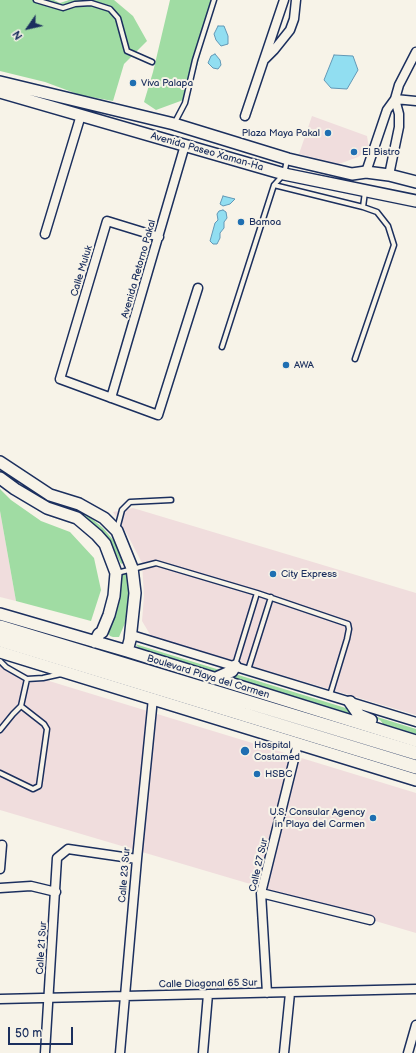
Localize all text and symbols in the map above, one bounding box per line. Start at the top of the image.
north arrow [8,8,48,48]
text: N [10,28,25,42]
place label: Viva Palapa [141,77,193,89]
marker: Viva Palapa [128,78,138,88]
place label: Plaza Maya Pakal [242,127,320,139]
marker: Plaza Maya Pakal [323,128,333,138]
street label: Avenida Paseo Xaman-Ha [149,130,265,174]
place label: El Bistro [362,146,400,158]
marker: El Bistro [349,147,359,157]
place label: Bamoa [249,216,281,228]
marker: Bamoa [236,217,246,227]
street label: Avenida Retorno Pakal [119,218,159,320]
street label: Calle Muluk [69,244,95,298]
place label: AWA [294,359,314,371]
marker: AWA [281,360,291,370]
place label: City Express [281,568,337,580]
marker: City Express [268,569,278,579]
street label: Boulevard Playa del Carmen [145,653,271,701]
place label: Hospital Costamed [254,739,300,762]
marker: Hospital Costamed [239,745,251,757]
place label: HSBC [265,768,292,780]
marker: HSBC [252,769,262,779]
place label: U.S. Consular Agency in Playa del Carmen [270,806,365,830]
marker: U.S. Consular Agency in Playa del Carmen [368,813,378,823]
street label: Calle 27 Sur [247,837,271,893]
street label: Calle 23 Sur [117,847,133,903]
street label: Calle 21 Sur [34,921,50,975]
street label: Calle Diagonal 65 Sur [159,977,257,991]
scale bar [10,1019,75,1045]
text: 50 m [15,1026,42,1041]

